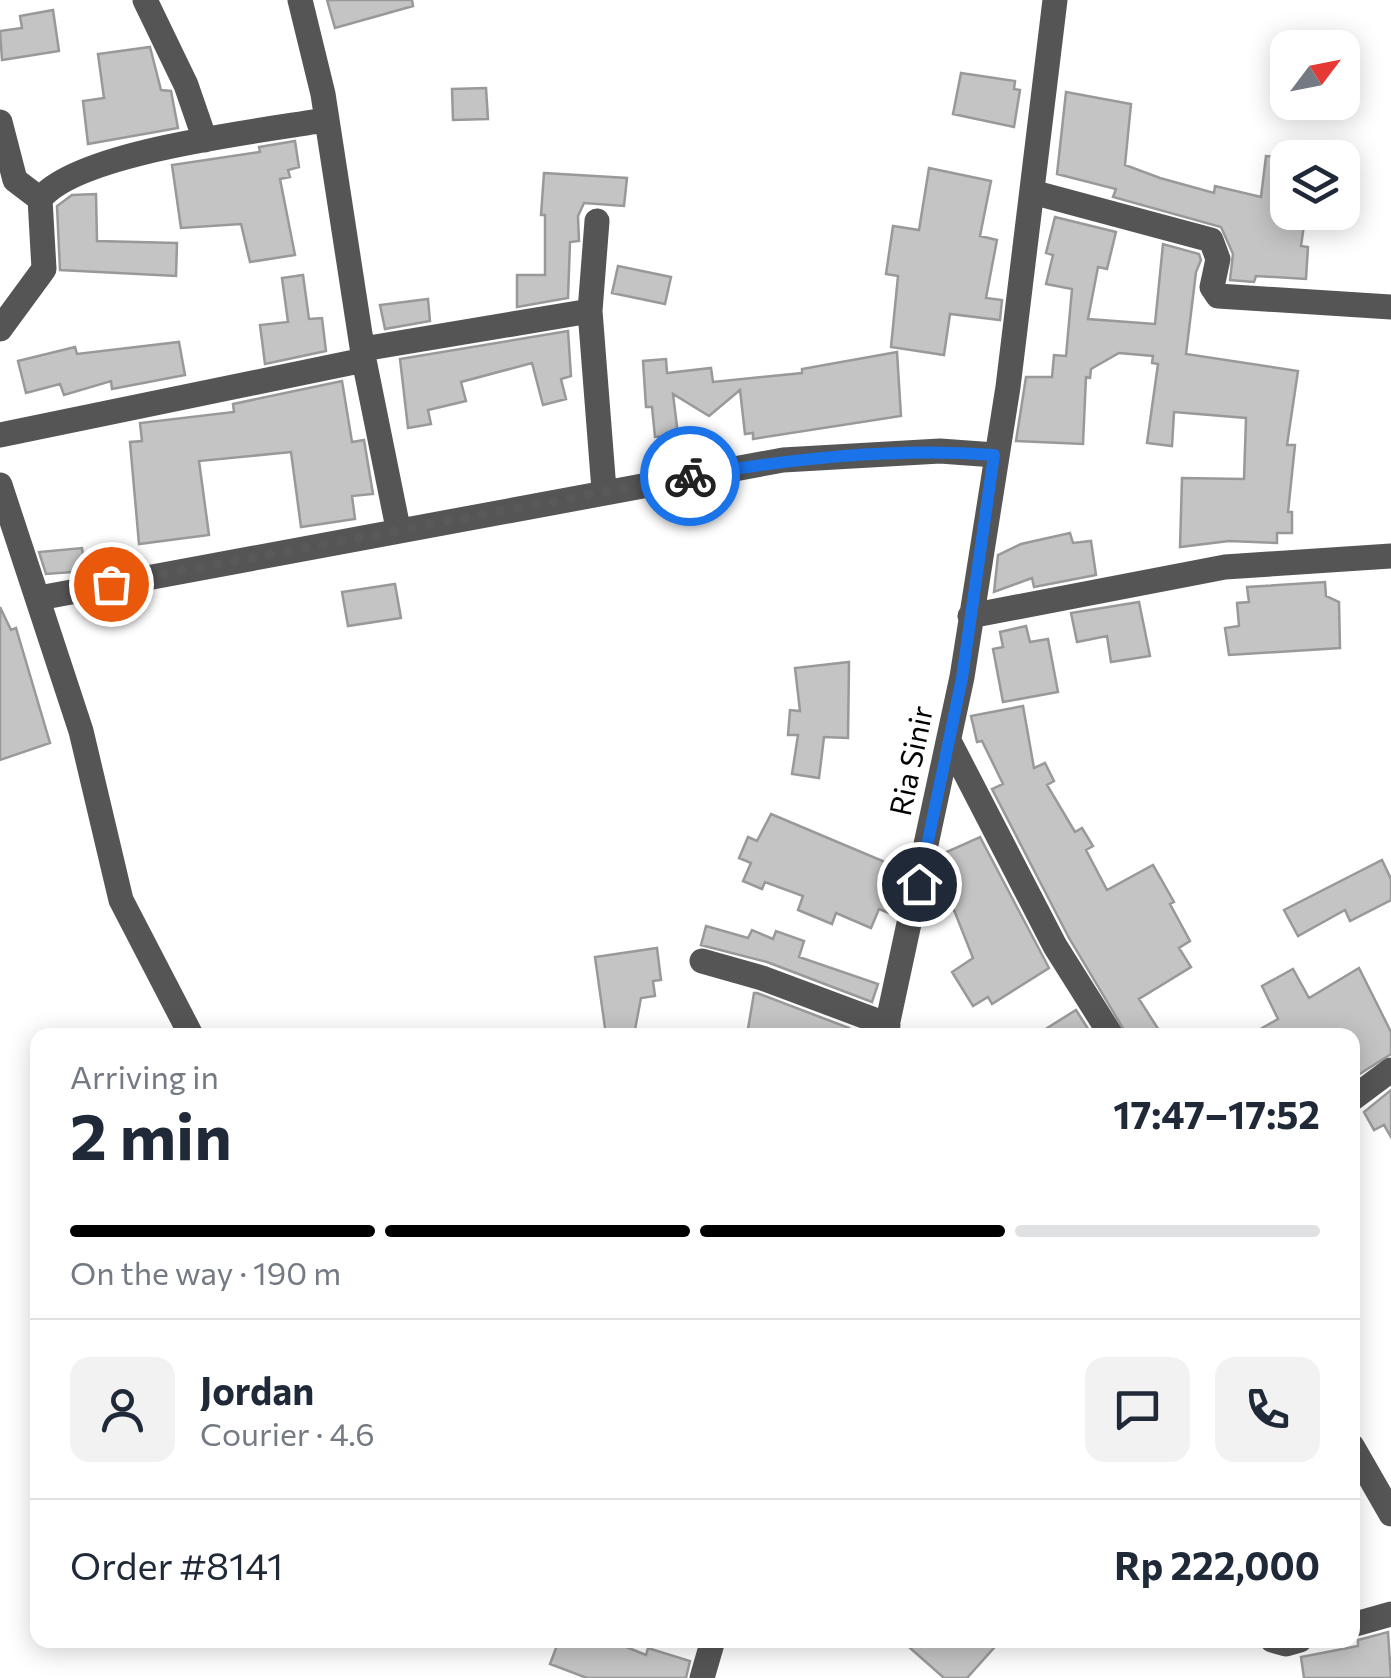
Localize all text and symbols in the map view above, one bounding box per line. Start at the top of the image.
north arrow [1270,30,1360,120]
map controls [1270,30,1360,230]
button: layers [1270,140,1360,230]
courier [640,426,740,526]
icon: bike [663,449,718,504]
pin [69,542,154,627]
icon: bag [84,557,139,612]
street label: Ria Sinir [880,702,939,819]
pin [877,842,962,927]
icon: home [892,857,947,912]
text: Arriving in [70,1056,219,1096]
text: 17:47–17:52 [1113,1090,1320,1137]
text: 2 min [70,1094,232,1173]
text: On the way · 190 m [70,1252,341,1292]
button: person [70,1357,175,1462]
button: chat [1085,1357,1190,1462]
button: phone [1215,1357,1320,1462]
text: Jordan [200,1366,314,1413]
text: Courier · 4.6 [200,1413,375,1453]
text: Order #8141 [70,1541,283,1588]
text: Rp 222,000 [1114,1541,1320,1588]

